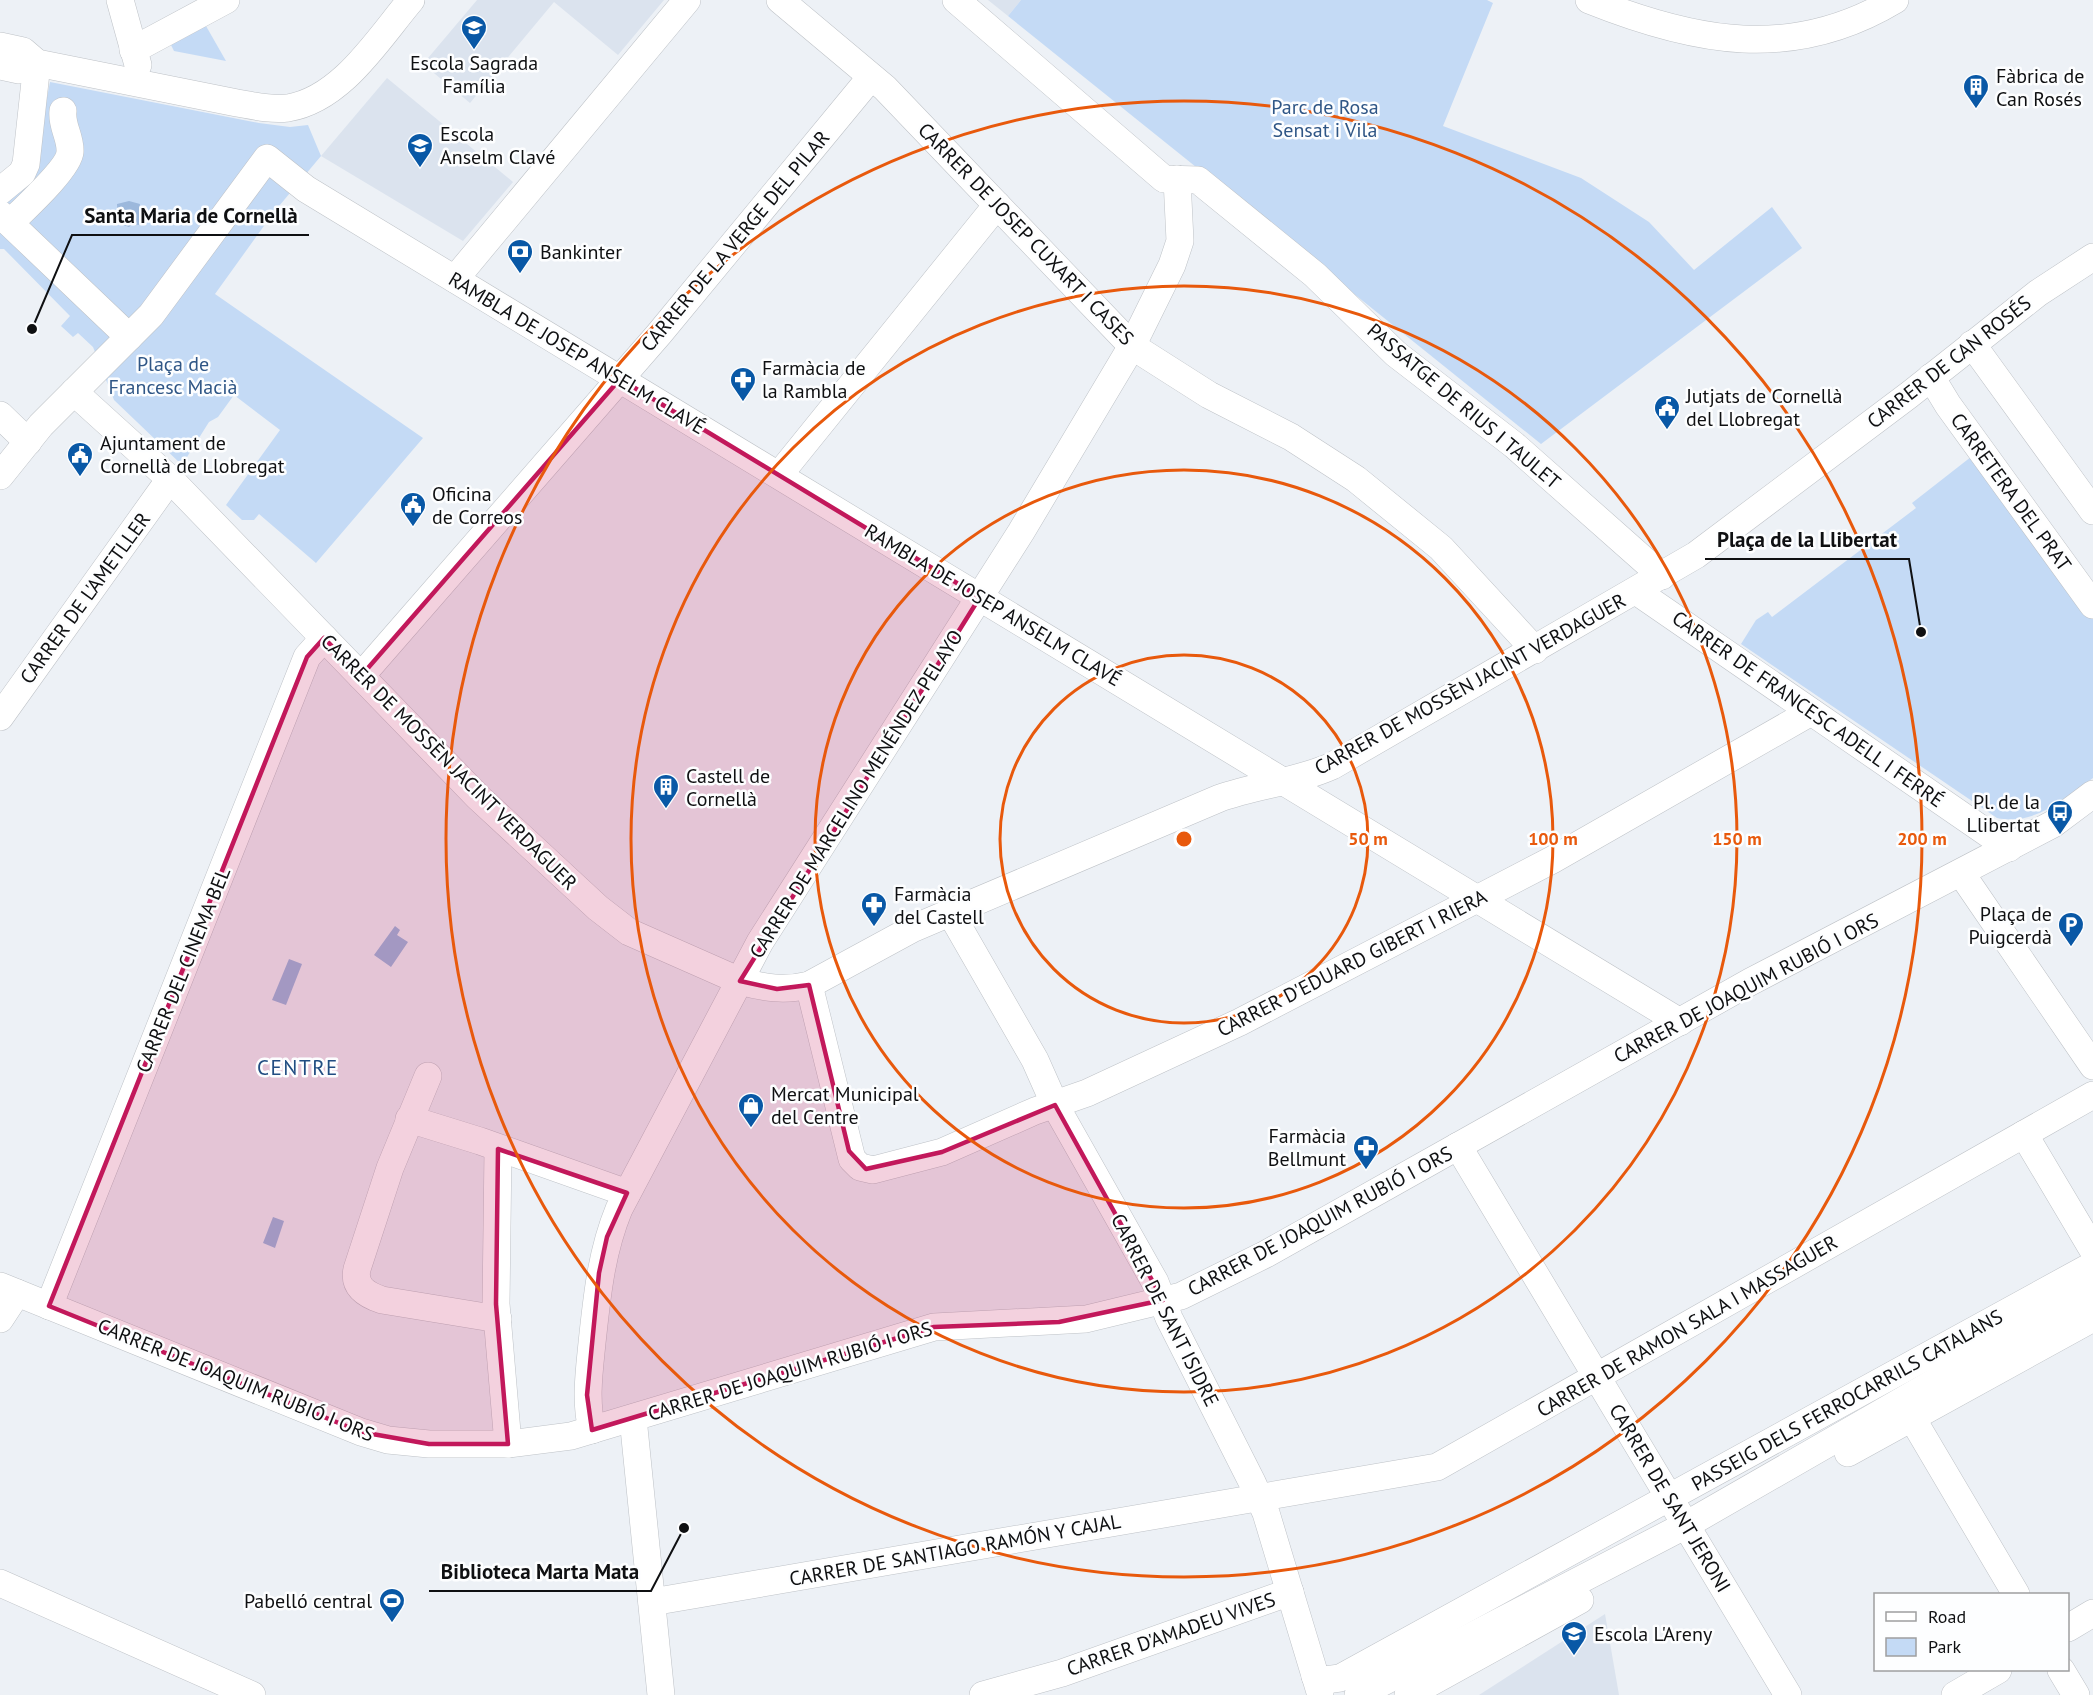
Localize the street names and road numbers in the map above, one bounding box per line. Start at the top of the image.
street label: CARRER DE JOSEP CUXART I CASES [912,117,1140,351]
street label: CARRER DE LA VERGE DEL PILAR [635,125,835,357]
street label: RAMBLA DE JOSEP ANSELM CLAVÉ [444,266,710,440]
street label: CARRER DE CAN ROSÉS [1862,290,2036,434]
street label: PASSATGE DE RIUS I TAULET [1362,317,1566,495]
street label: CARRETERA DEL PRAT [1945,408,2077,576]
street label: CARRER DE L'AMETLLER [14,507,156,689]
street label: RAMBLA DE JOSEP ANSELM CLAVÉ [860,518,1126,692]
street label: CARRER DE MOSSÈN JACINT VERDAGUER [1310,587,1630,781]
street label: CARRER DE FRANCESC ADELL I FERRÉ [1667,605,1949,813]
street label: CARRER DE MARCELINO MENÉNDEZ PELAYO [744,625,968,963]
street label: CARRER DE MOSSÈN JACINT VERDAGUER [315,628,583,896]
street label: CARRER DEL CINEMA BEL [130,864,236,1076]
street label: CARRER D'EDUARD GIBERT I RIERA [1213,883,1491,1043]
street label: CARRER DE JOAQUIM RUBIÓ I ORS [1609,907,1883,1069]
street label: CARRER DE JOAQUIM RUBIÓ I ORS [1183,1140,1457,1302]
street label: CARRER DE SANT ISIDRE [1105,1209,1225,1411]
street label: CARRER DE RAMON SALA I MASSAGUER [1532,1229,1842,1423]
street label: PASSEIG DELS FERROCARRILS CATALANS [1687,1303,2007,1497]
street label: CARRER DE JOAQUIM RUBIÓ I ORS [94,1312,378,1448]
street label: CARRER DE JOAQUIM RUBIÓ I ORS [645,1315,935,1427]
street label: CARRER DE SANT JERONI [1603,1399,1737,1597]
street label: CARRER DE SANTIAGO RAMÓN Y CAJAL [787,1508,1123,1592]
street label: CARRER D'AMADEU VIVES [1063,1586,1279,1682]

